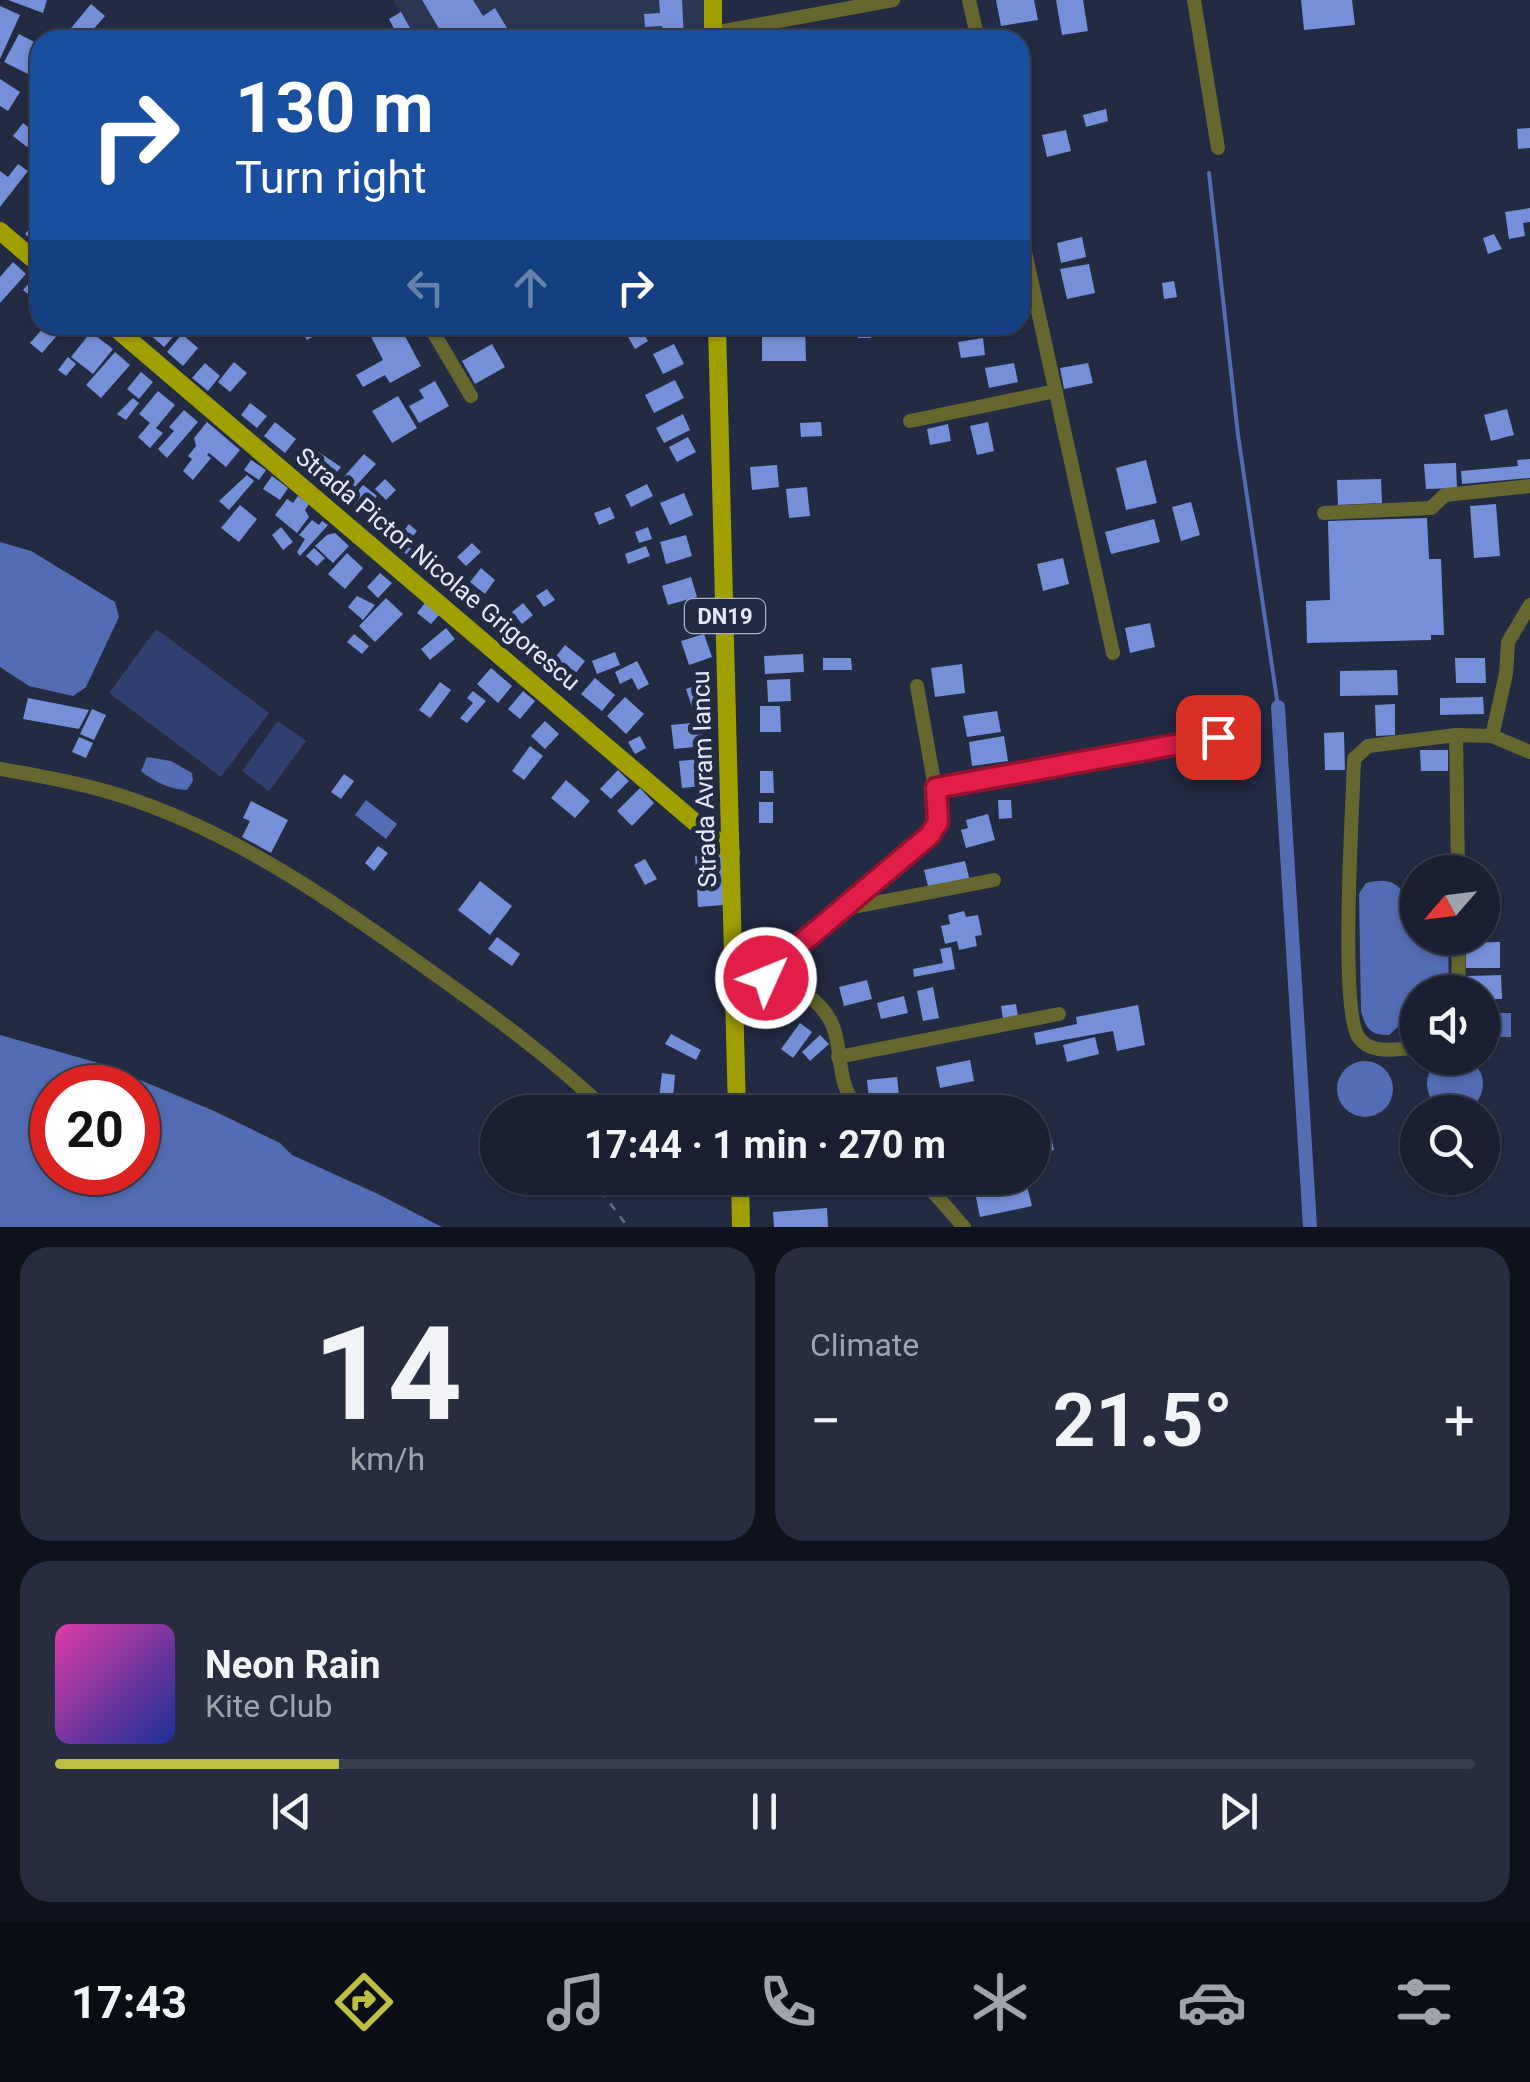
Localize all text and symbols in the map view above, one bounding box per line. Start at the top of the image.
text: 130 m [235,67,434,149]
icon: right [70,70,200,200]
text: Turn right [235,151,427,204]
icon: left [398,260,453,315]
icon: ahead [503,260,558,315]
icon: right [608,260,663,315]
street label: Strada Pictor Nicolae Grigorescu [290,442,586,696]
road number: DN19 [685,599,765,633]
street label: Strada Avram Iancu [686,670,722,888]
pin [1176,695,1261,780]
icon: arrive [1191,710,1246,765]
north arrow [1400,855,1500,955]
map controls [1400,855,1500,1195]
position arrow [714,926,818,1030]
button: sound [1400,975,1500,1075]
speed limit sign: 20 [30,1065,160,1195]
button: search [1400,1095,1500,1195]
text: 17:44 · 1 min · 270 m [584,1123,946,1167]
text: 14 [313,1298,462,1451]
text: Climate [810,1326,919,1364]
text: 21.5° [1053,1376,1233,1464]
text: − [810,1389,841,1453]
text: + [1444,1389,1475,1453]
text: km/h [350,1440,425,1478]
text: Neon Rain [205,1643,381,1687]
text: Kite Club [205,1687,332,1725]
icon: previous [264,1784,319,1839]
icon: pause [737,1784,792,1839]
icon: next [1211,1784,1266,1839]
icon: directions [329,1967,399,2037]
icon: music [541,1967,611,2037]
icon: phone [753,1967,823,2037]
icon: climate [965,1967,1035,2037]
icon: car [1177,1967,1247,2037]
icon: filters [1389,1967,1459,2037]
text: 17:43 [71,1976,187,2029]

